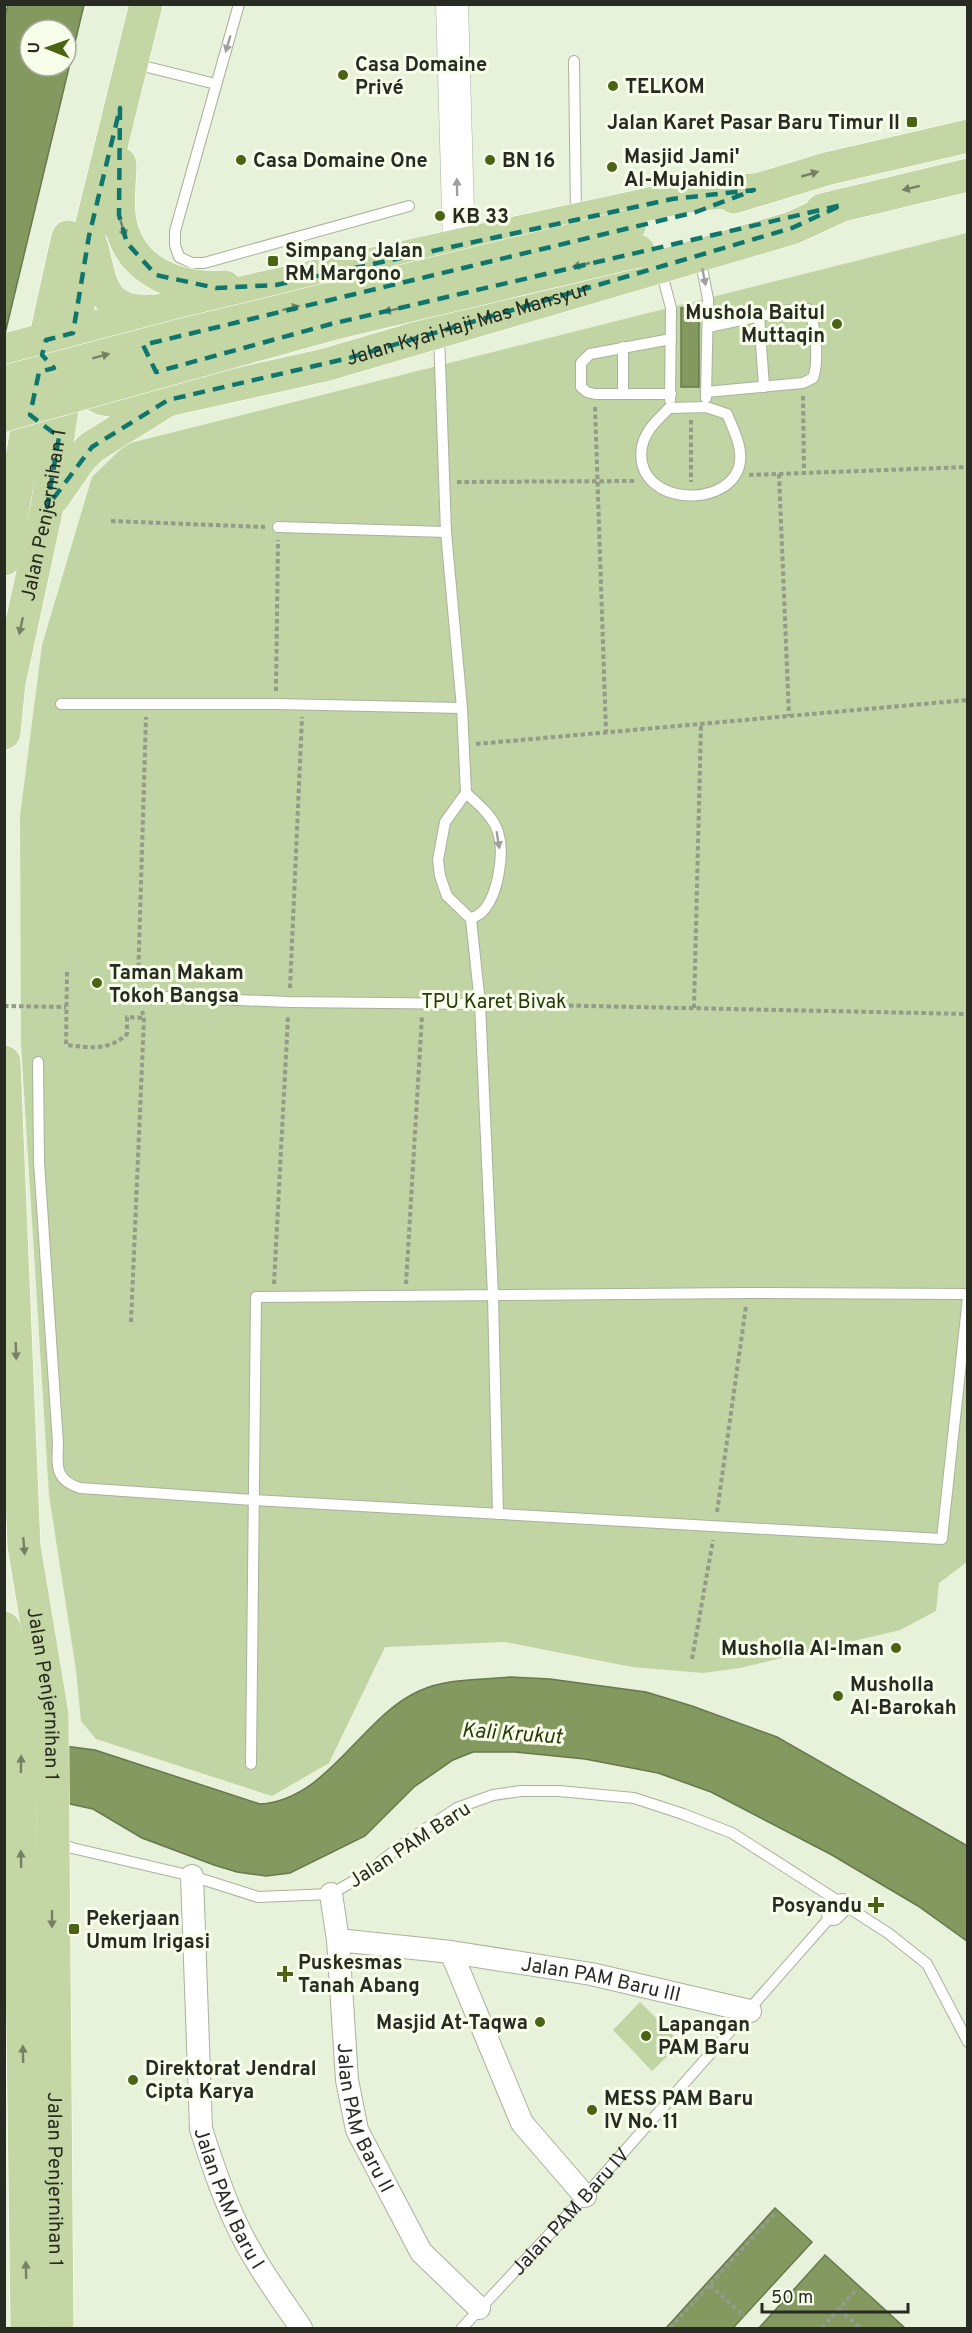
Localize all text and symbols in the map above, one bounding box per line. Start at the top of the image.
north arrow [18,18,78,78]
one-way arrow [223,35,232,53]
text: U [25,42,45,54]
place label: Casa Domaine Privé [355,53,487,102]
marker: Casa Domaine Privé [336,68,350,82]
place label: TELKOM [625,75,705,101]
marker: TELKOM [606,79,620,93]
place label: Jalan Karet Pasar Baru Timur II [607,111,900,137]
marker: Jalan Karet Pasar Baru Timur II [905,115,919,129]
place label: Masjid Jami' Al-Mujahidin [624,145,745,194]
place label: Casa Domaine One [253,149,428,175]
place label: BN 16 [502,149,555,175]
marker: Casa Domaine One [234,153,248,167]
marker: BN 16 [483,153,497,167]
marker: Masjid Jami' Al-Mujahidin [605,160,619,174]
one-way arrow [801,169,819,178]
one-way arrow [452,177,462,196]
one-way arrow [901,184,920,194]
place label: KB 33 [452,205,509,231]
marker: KB 33 [433,209,447,223]
one-way arrow [119,220,128,238]
place label: Simpang Jalan RM Margono [285,239,423,288]
marker: Simpang Jalan RM Margono [266,254,280,268]
one-way arrow [572,260,591,270]
one-way arrow [700,268,709,287]
street label: Jalan Kyai Haji Mas Mansyur [344,277,593,373]
place label: Mushola Baitul Muttaqin [685,301,825,350]
one-way arrow [281,303,300,313]
one-way arrow [382,305,401,315]
marker: Mushola Baitul Muttaqin [830,317,844,331]
one-way arrow [92,350,111,360]
street label: Jalan Penjernihan 1 [16,427,74,604]
one-way arrow [16,617,26,635]
one-way arrow [494,831,503,850]
place label: Taman Makam Tokoh Bangsa [109,961,244,1010]
marker: Taman Makam Tokoh Bangsa [90,976,104,990]
park label: TPU Karet Bivak [421,990,567,1016]
one-way arrow [11,1342,21,1361]
one-way arrow [19,1536,29,1555]
street label: Jalan Penjernihan 1 [19,1606,64,1781]
place label: Musholla Al-Iman [721,1637,884,1663]
marker: Musholla Al-Iman [889,1641,903,1655]
place label: Musholla Al-Barokah [850,1673,957,1722]
marker: Musholla Al-Barokah [831,1689,845,1703]
water label: Kali Krukut [461,1718,565,1752]
one-way arrow [16,1755,26,1774]
street label: Jalan PAM Baru [344,1796,476,1895]
one-way arrow [16,1850,26,1869]
place label: Posyandu [771,1894,862,1920]
marker: Posyandu [867,1896,885,1914]
place label: Pekerjaan Umum Irigasi [86,1907,210,1956]
one-way arrow [47,1910,57,1929]
marker: Pekerjaan Umum Irigasi [67,1922,81,1936]
place label: Puskesmas Tanah Abang [298,1951,420,2000]
street label: Jalan PAM Baru III [519,1952,683,2009]
marker: Puskesmas Tanah Abang [276,1965,294,1983]
place label: Masjid At-Taqwa [376,2011,528,2037]
place label: Lapangan PAM Baru [658,2013,750,2062]
marker: Masjid At-Taqwa [533,2015,547,2029]
marker: Lapangan PAM Baru [639,2029,653,2043]
street label: Jalan PAM Baru II [330,2042,399,2198]
one-way arrow [18,2045,28,2064]
place label: Direktorat Jendral Cipta Karya [145,2057,316,2106]
marker: Direktorat Jendral Cipta Karya [126,2073,140,2087]
place label: MESS PAM Baru IV No. 11 [604,2087,753,2136]
street label: Jalan Penjernihan 1 [40,2092,67,2267]
marker: MESS PAM Baru IV No. 11 [585,2103,599,2117]
street label: Jalan PAM Baru I [186,2125,269,2275]
street label: Jalan PAM Baru IV [506,2143,636,2282]
one-way arrow [21,2261,31,2280]
scale bar [762,2276,908,2314]
text: 50 m [771,2287,813,2310]

